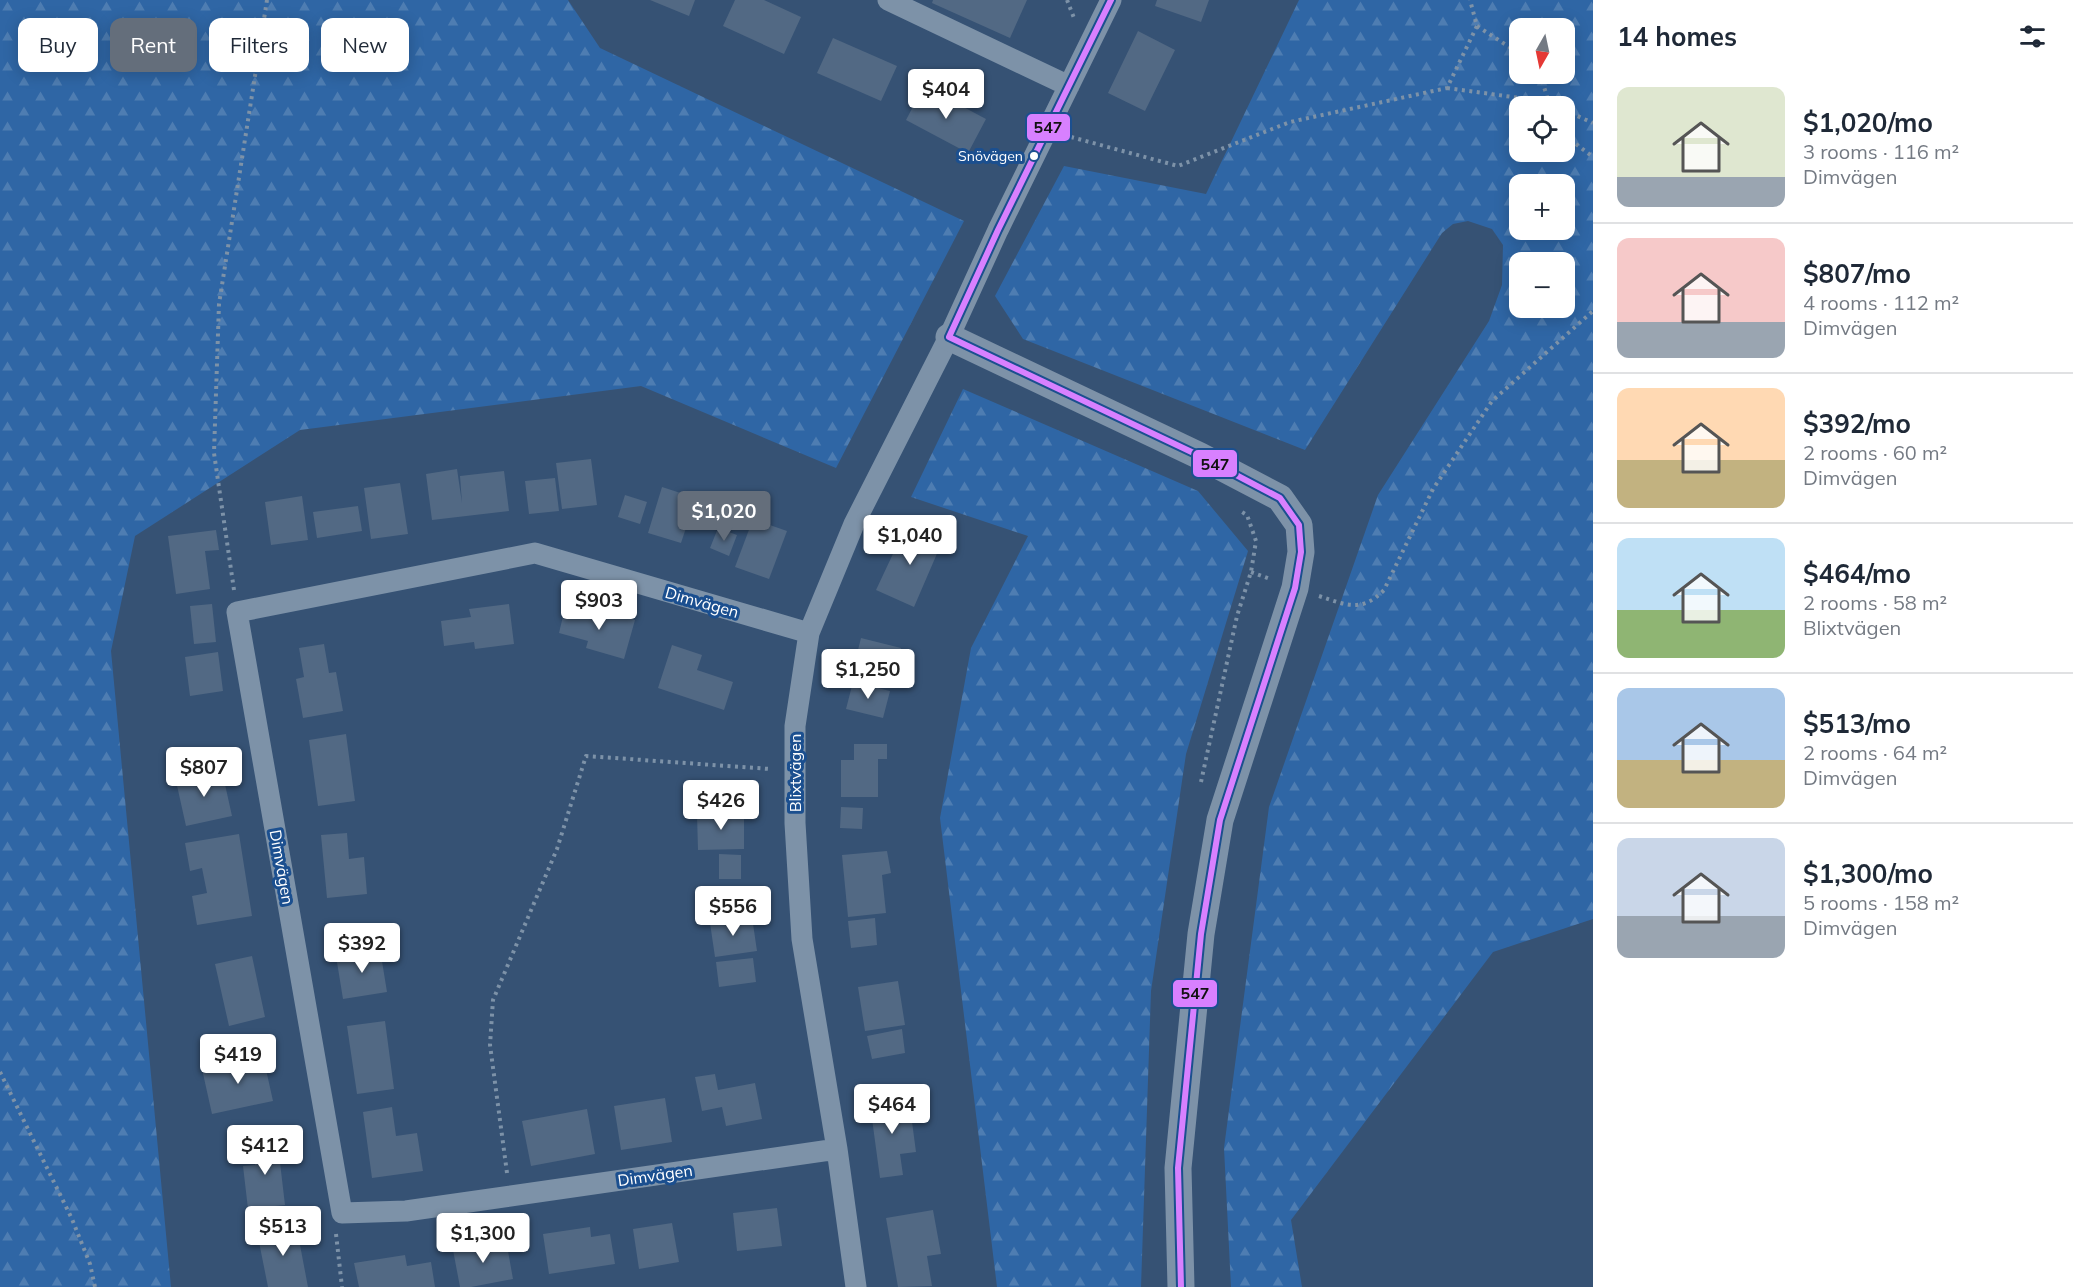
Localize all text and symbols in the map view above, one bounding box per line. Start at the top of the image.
chip: Buy [18,18,98,72]
chip: Rent [110,18,197,72]
chip: Filters [209,18,309,72]
chip: New [321,18,409,72]
north arrow [1509,18,1575,84]
map controls [1509,18,1575,318]
text: 14 homes [1617,20,1737,53]
icon: filters [2016,20,2049,53]
pin: $404 [910,69,982,120]
text: $404 [922,76,970,101]
button: locate [1509,96,1575,162]
text: $1,020/mo [1803,106,1933,139]
icon: home [1665,111,1737,183]
line badge: 547 [1026,113,1071,142]
text: 547 [1034,117,1062,137]
text: 3 rooms · 116 m² [1803,139,1959,164]
place label: Snövägen [958,147,1023,165]
marker: Snövägen [1028,150,1040,162]
text: Dimvägen [1803,164,1897,189]
button: + [1509,174,1575,240]
button: − [1509,252,1575,318]
text: $807/mo [1803,257,1911,290]
icon: home [1665,262,1737,334]
text: 4 rooms · 112 m² [1803,290,1959,315]
text: Dimvägen [1803,315,1897,340]
text: $392/mo [1803,407,1911,440]
icon: home [1665,412,1737,484]
text: 2 rooms · 60 m² [1803,440,1947,465]
line badge: 547 [1192,449,1238,478]
text: 547 [1201,454,1229,474]
text: Dimvägen [1803,465,1897,490]
pin: $1,020 [675,491,773,542]
text: $1,020 [692,498,756,523]
pin: $1,040 [861,515,959,566]
text: $1,040 [878,522,942,547]
text: $464/mo [1803,557,1911,590]
icon: home [1665,562,1737,634]
pin: $903 [563,580,635,631]
street label: Dimvägen [663,582,741,622]
text: $903 [575,587,623,612]
text: 2 rooms · 58 m² [1803,590,1947,615]
text: Blixtvägen [1803,615,1901,640]
pin: $1,250 [819,649,917,700]
text: $1,250 [836,656,900,681]
text: $513/mo [1803,707,1911,740]
icon: home [1665,712,1737,784]
street label: Blixtvägen [785,734,805,812]
text: 2 rooms · 64 m² [1803,740,1947,765]
pin: $807 [168,747,240,798]
text: $807 [180,754,228,779]
text: Dimvägen [1803,765,1897,790]
pin: $426 [685,780,757,831]
text: $426 [697,787,745,812]
street label: Dimvägen [266,828,298,906]
text: $1,300/mo [1803,857,1933,890]
icon: home [1665,862,1737,934]
pin: $556 [697,886,769,937]
text: 5 rooms · 158 m² [1803,890,1959,915]
text: $556 [709,893,757,918]
text: Dimvägen [1803,915,1897,940]
pin: $392 [326,923,398,974]
text: $392 [338,930,386,955]
line badge: 547 [1172,979,1218,1008]
text: 547 [1181,983,1209,1003]
pin: $419 [202,1034,274,1085]
text: $419 [214,1041,262,1066]
pin: $464 [856,1084,928,1135]
text: $464 [868,1091,916,1116]
pin: $412 [229,1125,301,1176]
text: $412 [241,1132,289,1157]
street label: Dimvägen [616,1160,694,1190]
pin: $513 [247,1206,319,1257]
text: $513 [259,1213,307,1238]
pin: $1,300 [434,1213,532,1264]
text: $1,300 [451,1220,515,1245]

